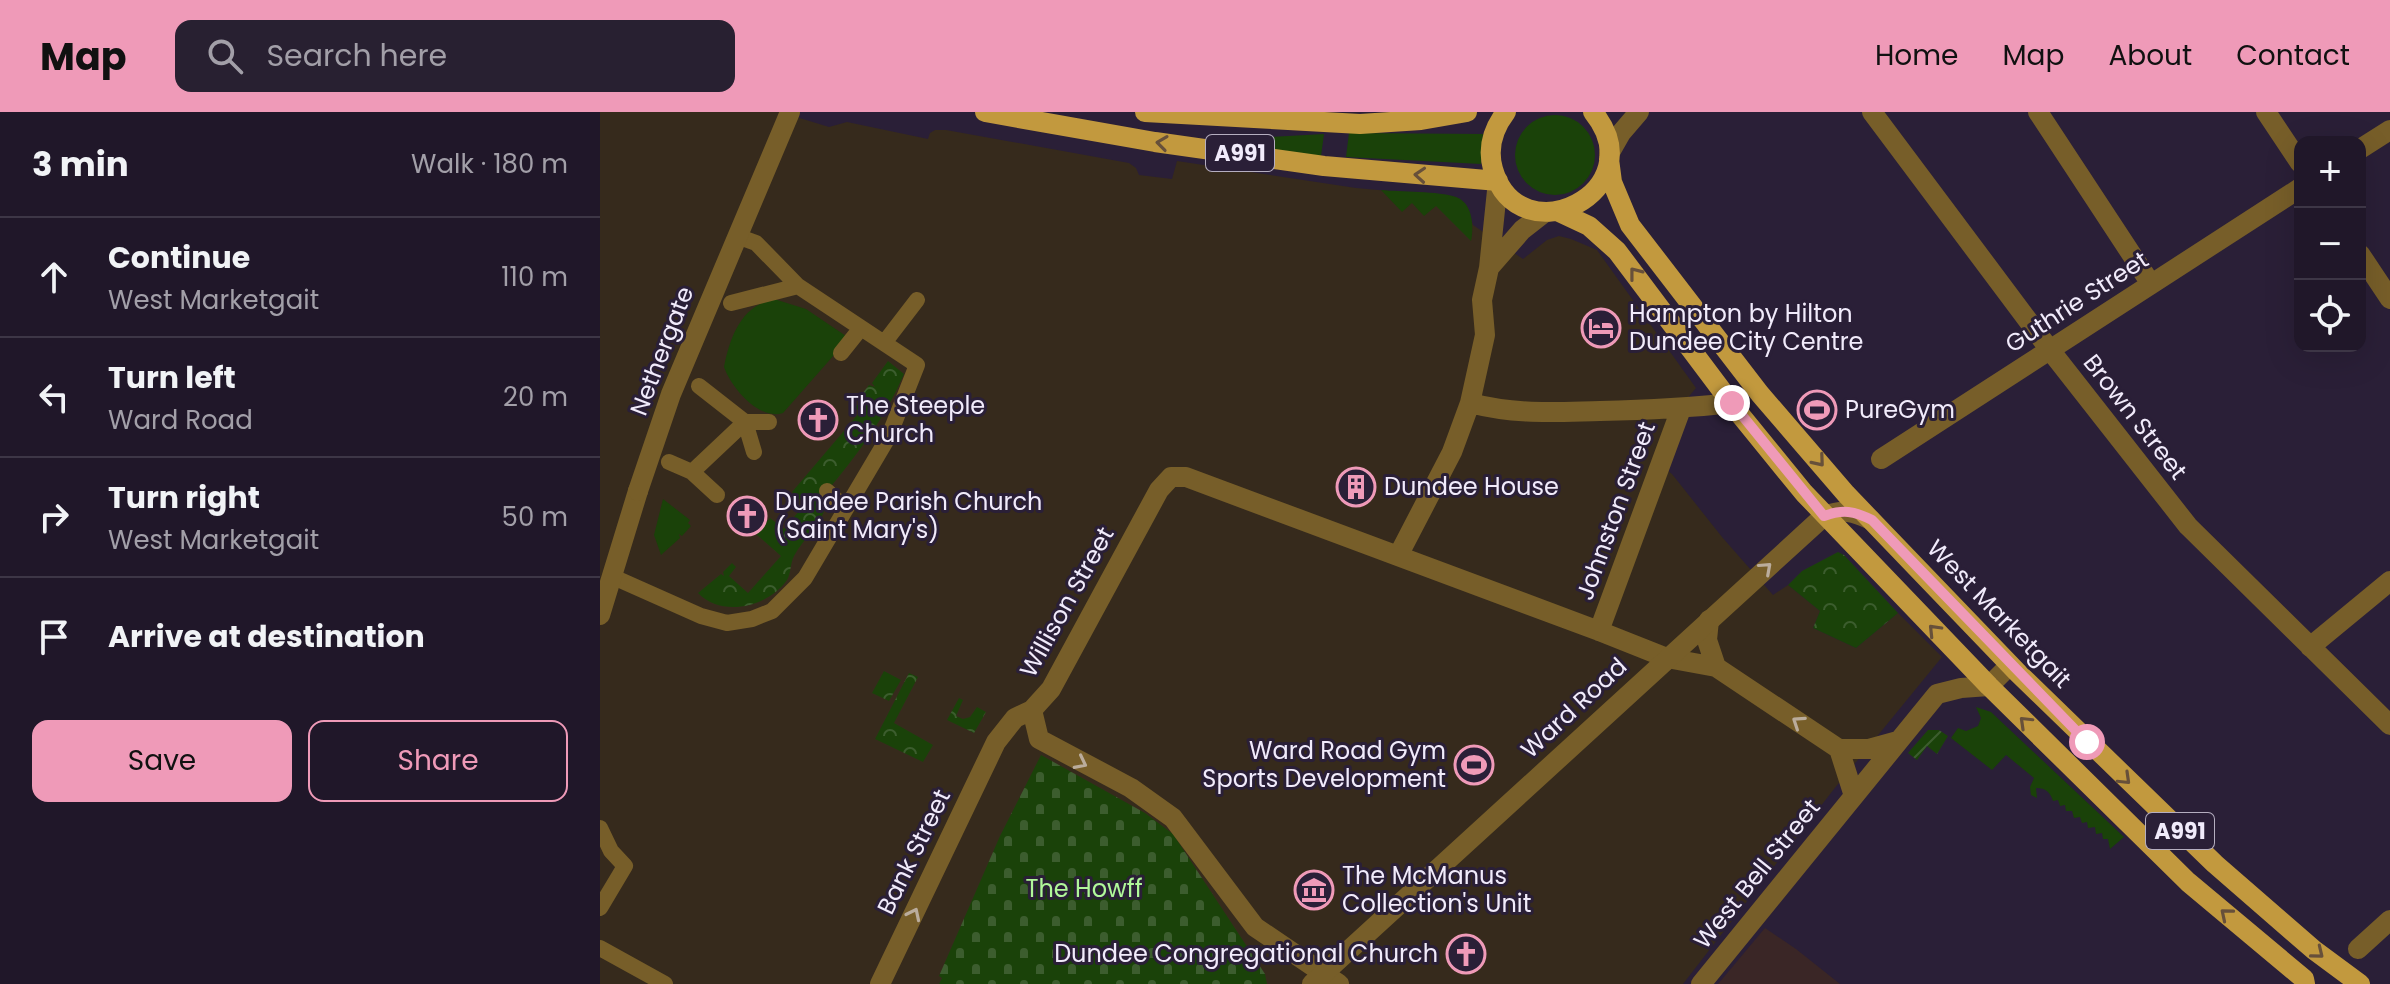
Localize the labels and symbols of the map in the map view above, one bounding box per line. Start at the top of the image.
one-way arrow [1155,135,1169,152]
road number: A991 [1206,135,1274,171]
one-way arrow [1413,167,1426,184]
street label: Guthrie Street [1999,243,2155,360]
one-way arrow [1631,267,1645,282]
street label: Nethergate [622,282,701,420]
place label: Hampton by Hilton Dundee City Centre [1629,297,1864,358]
hotel icon: Hampton by Hilton Dundee City Centre [1580,307,1622,349]
street label: Brown Street [2076,347,2195,486]
route end [1714,385,1750,421]
place label: The Steeple Church [846,389,985,450]
sports icon: PureGym [1796,389,1838,431]
place label: PureGym [1845,393,1955,426]
church icon: The Steeple Church [797,399,839,441]
street label: Johnston Street [1568,417,1663,605]
one-way arrow [1809,451,1824,466]
building icon: Dundee House [1335,466,1377,508]
place label: Dundee House [1384,470,1559,503]
place label: Dundee Parish Church (Saint Mary's) [775,485,1042,546]
church icon: Dundee Parish Church (Saint Mary's) [726,495,768,537]
street label: Willison Street [1012,521,1121,683]
street label: West Marketgait [1920,532,2079,695]
one-way arrow [1757,563,1772,578]
one-way arrow [1929,625,1944,639]
street label: Ward Road [1514,650,1634,765]
one-way arrow [1792,716,1806,731]
one-way arrow [2020,717,2034,732]
route start [2069,724,2105,760]
place label: Ward Road Gym Sports Development [1202,734,1446,795]
sports icon: Ward Road Gym Sports Development [1453,744,1495,786]
one-way arrow [1072,753,1087,768]
one-way arrow [2116,769,2130,784]
street label: Bank Street [869,784,958,920]
street label: West Bell Street [1686,792,1827,956]
road number: A991 [2146,813,2214,849]
place label: The McManus Collection's Unit [1342,859,1531,920]
museum icon: The McManus Collection's Unit [1293,869,1335,911]
park label: The Howff [1025,872,1143,905]
one-way arrow [904,907,920,922]
one-way arrow [2221,909,2236,924]
church icon: Dundee Congregational Church [1445,933,1487,975]
place label: Dundee Congregational Church [1054,937,1438,970]
one-way arrow [2308,943,2323,958]

